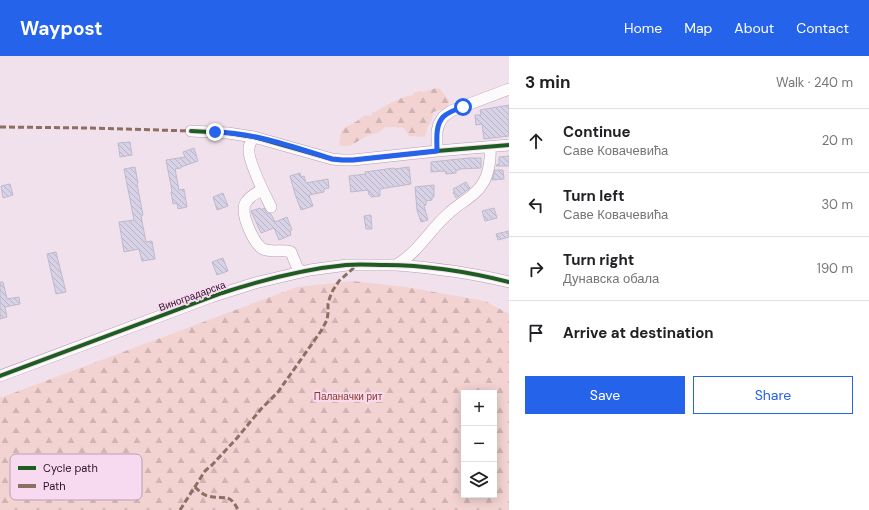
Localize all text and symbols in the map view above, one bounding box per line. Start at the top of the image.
text: Waypost [20,16,103,41]
text: Home [624,19,662,37]
text: Map [684,19,712,37]
text: About [734,19,774,37]
text: Contact [796,19,849,37]
text: 3 min [525,71,570,93]
text: Walk · 240 m [776,74,853,91]
route start [454,98,472,116]
text: Continue [563,122,631,142]
route end [206,123,224,141]
icon: ahead [525,130,547,152]
text: 20 m [822,132,853,149]
text: Саве Ковачевића [563,142,668,159]
text: Turn left [563,186,624,206]
icon: left [525,194,547,216]
text: 30 m [821,196,853,213]
text: Саве Ковачевића [563,206,668,223]
text: Turn right [563,250,634,270]
icon: right [525,258,547,280]
text: 190 m [817,260,853,277]
text: Дунавска обала [563,270,659,287]
street label: Виноградарска [157,278,228,314]
icon: arrive [525,322,547,344]
text: Arrive at destination [563,323,714,343]
button: Save [525,376,685,414]
button: Share [693,376,853,414]
park label: Паланачки рит [314,390,383,403]
map controls [461,390,497,498]
button: + [461,390,497,426]
button: − [461,426,497,462]
legend [10,454,142,500]
text: Cycle path [43,461,98,475]
button: layers [461,462,497,498]
text: Path [43,479,66,493]

